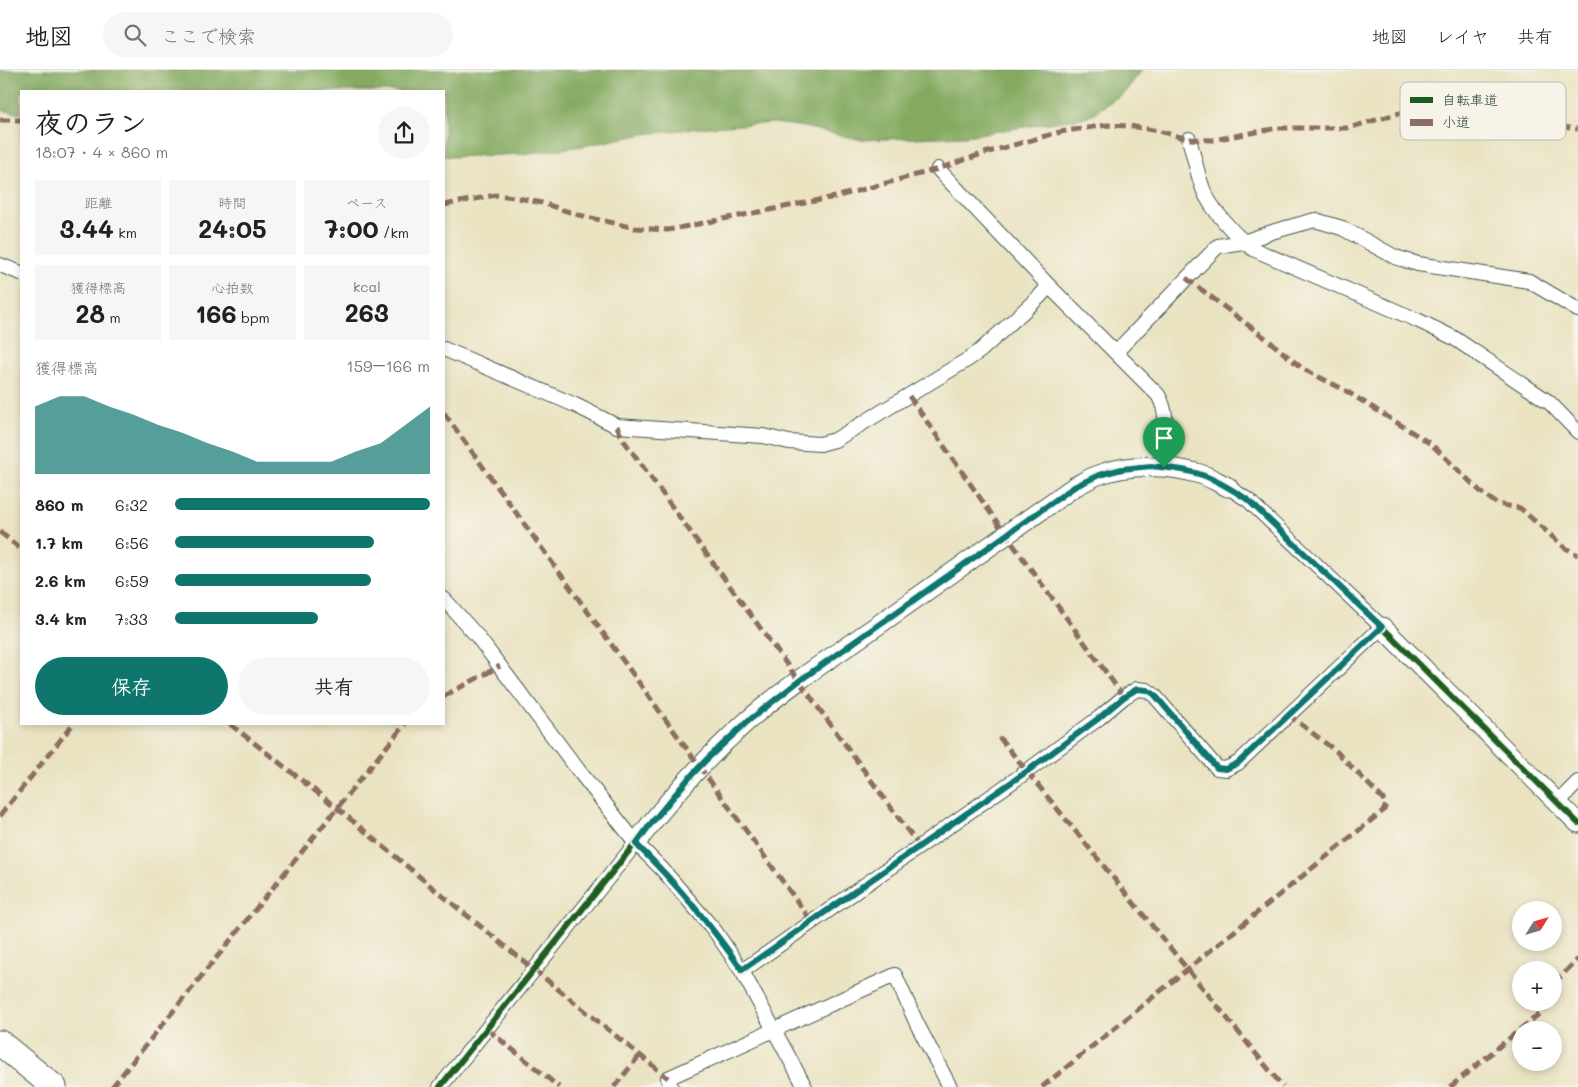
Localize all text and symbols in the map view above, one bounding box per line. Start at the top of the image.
search box [103,12,453,57]
text: 地図 [25,20,73,51]
icon: search [121,21,149,49]
text: ここで検索 [161,23,256,48]
text: 地図 [1372,24,1408,48]
text: レイヤ [1436,24,1489,48]
text: 共有 [1517,24,1553,48]
legend [1400,82,1566,140]
text: 自転車道 [1442,90,1498,109]
text: 夜のラン [35,104,147,140]
button: share [378,107,430,159]
text: 小道 [1442,112,1470,131]
text: 18:07 · 4 × 860 m [35,141,168,162]
text: 距離 [84,193,112,212]
text: 時間 [218,193,246,212]
text: ペース [346,193,387,212]
text: 3.44 [59,212,114,244]
text: 24:05 [198,212,267,244]
text: 7:00 [325,212,379,244]
text: km [114,223,137,242]
text: /km [379,223,409,242]
text: kcal [353,277,381,296]
text: 獲得標高 [70,278,126,297]
text: 心拍数 [211,278,253,297]
text: 263 [345,296,389,328]
text: 28 [76,297,105,329]
text: 166 [195,297,237,329]
text: m [105,308,121,327]
text: bpm [237,308,270,327]
text: 159–166 m [347,355,430,376]
text: 獲得標高 [35,357,99,378]
pin [1143,417,1185,468]
icon: arrive [1150,424,1178,452]
text: 860 m [35,494,83,515]
text: 6:32 [115,494,148,515]
text: 1.7 km [35,532,83,553]
text: 6:56 [115,532,149,553]
text: 2.6 km [35,570,86,591]
text: 6:59 [115,570,148,591]
text: 3.4 km [35,608,87,629]
text: 7:33 [115,608,148,629]
button: 保存 [35,657,228,715]
button: 共有 [238,657,430,715]
north arrow [1512,901,1562,951]
map controls [1512,901,1562,1071]
button: + [1512,961,1562,1011]
button: − [1512,1021,1562,1071]

